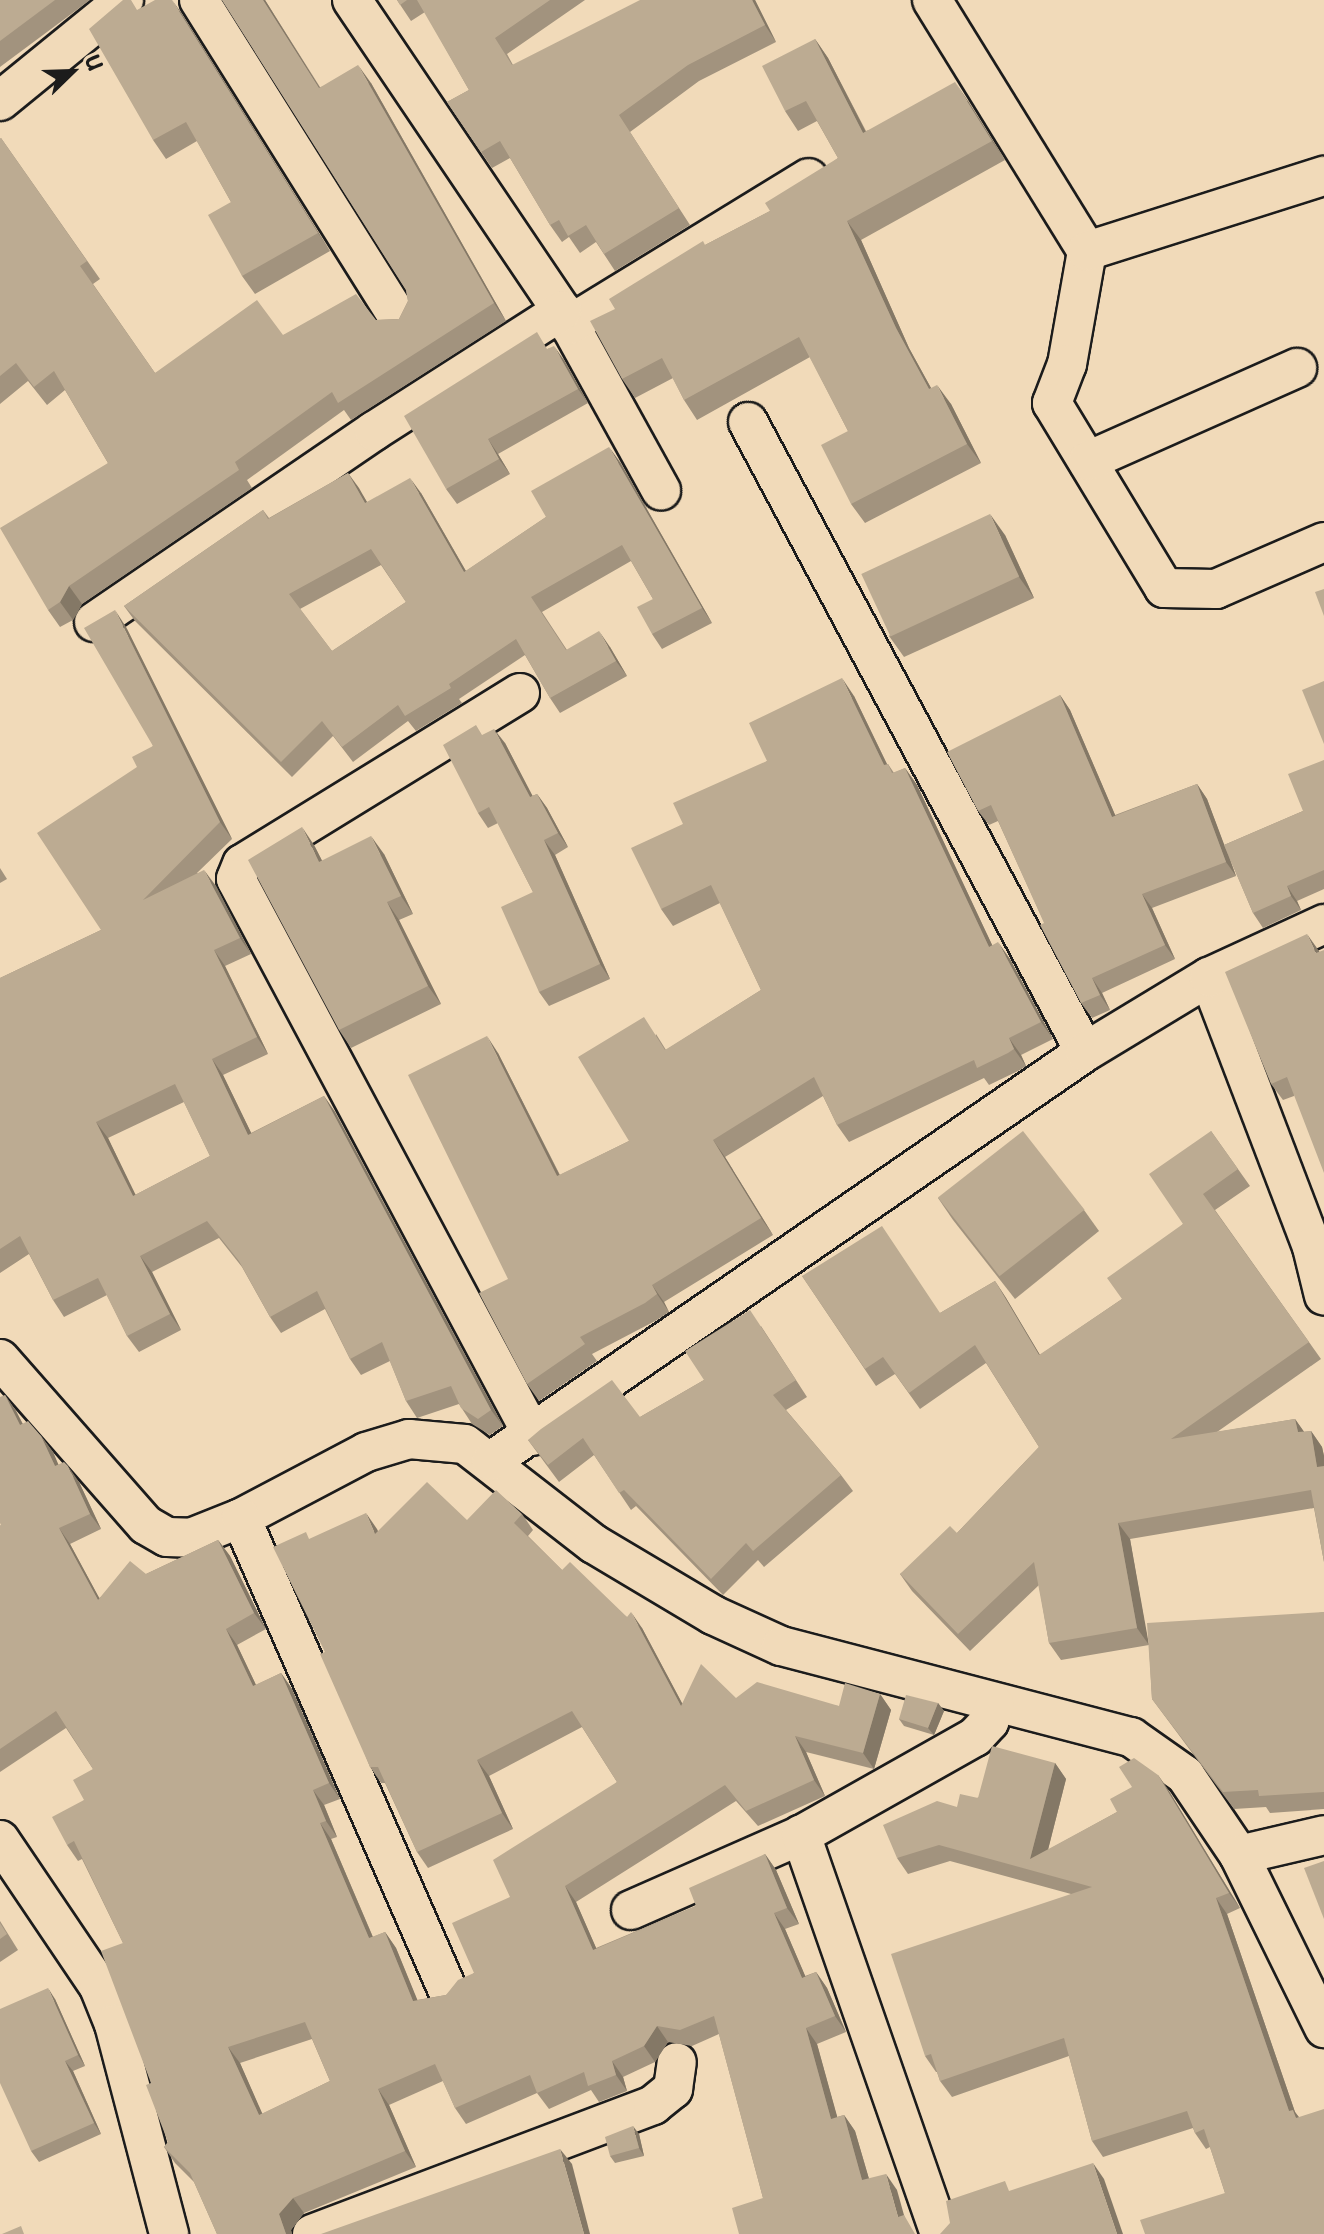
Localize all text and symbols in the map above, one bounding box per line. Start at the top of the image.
north arrow [32,32,112,112]
text: U [78,50,111,75]

